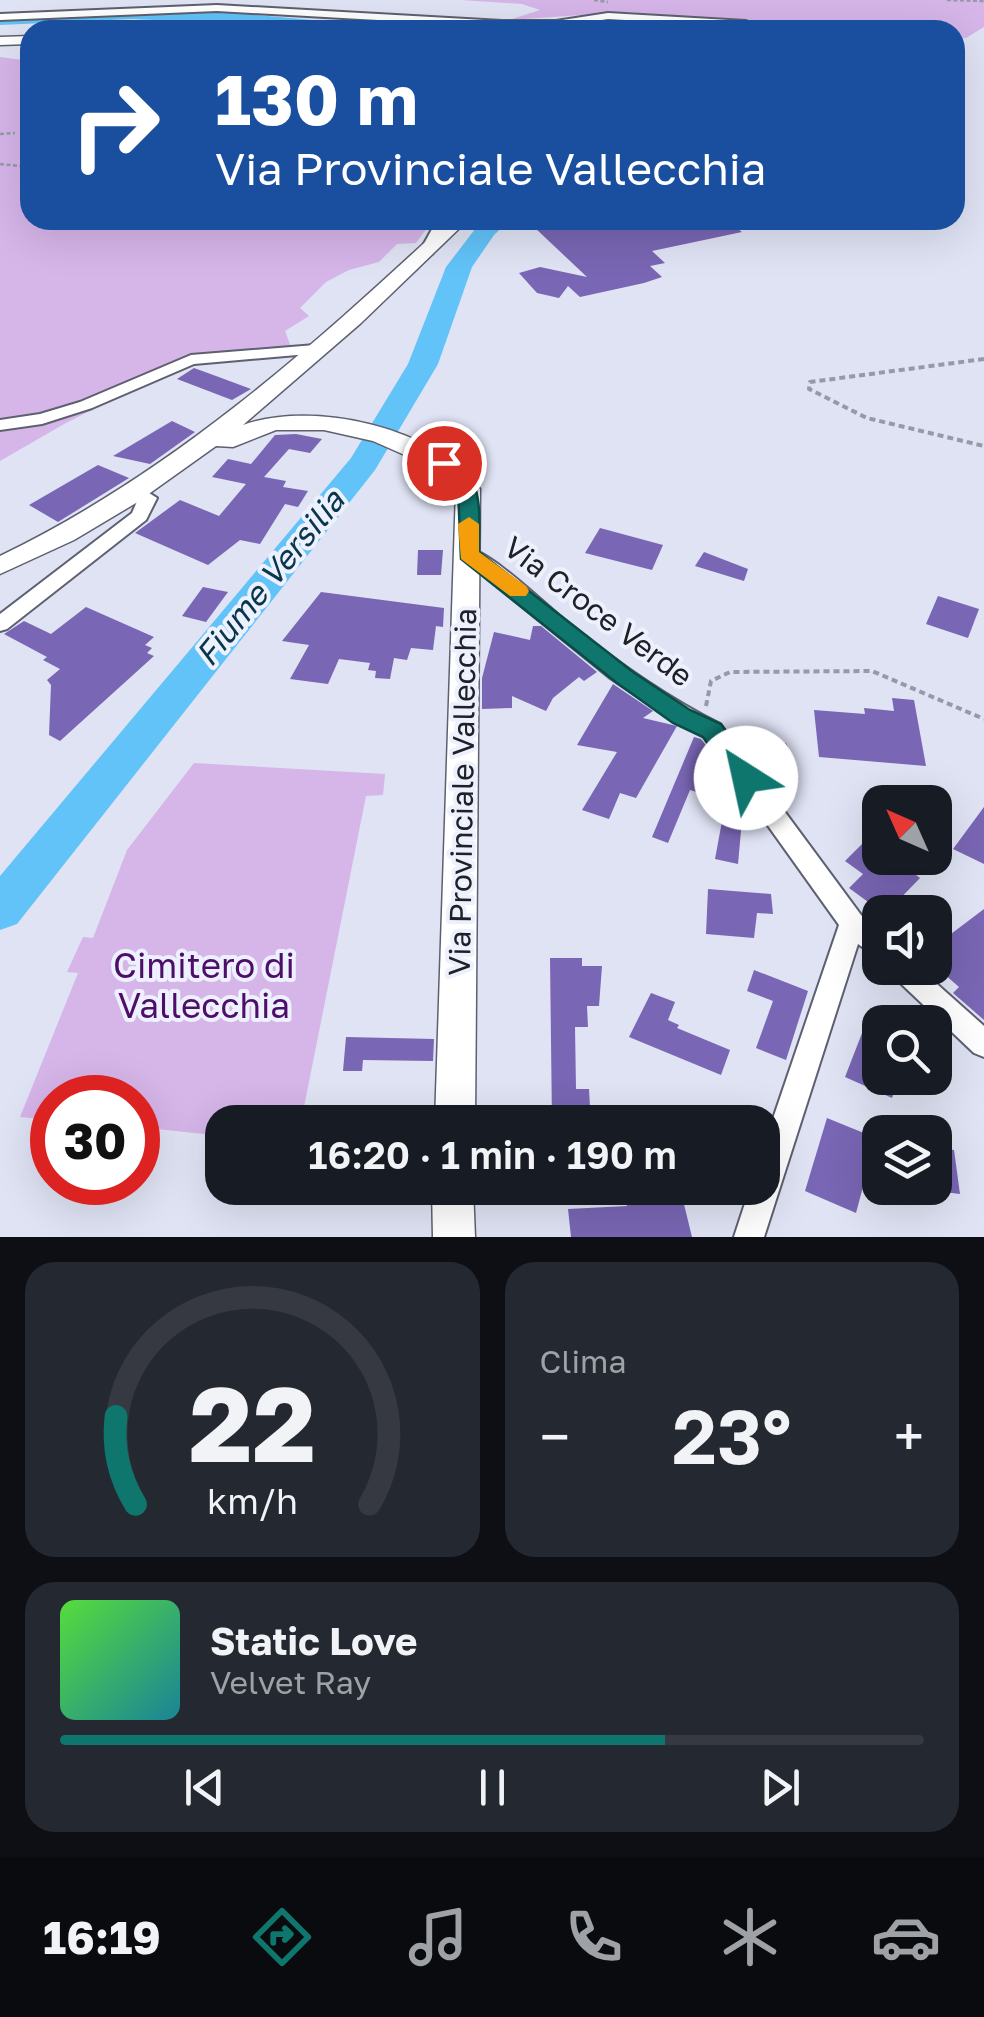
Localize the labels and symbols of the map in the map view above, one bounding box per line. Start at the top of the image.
pin [402,421,487,506]
water label: Fiume Versilia [187,480,353,673]
street label: Via Croce Verde [497,529,700,694]
street label: Via Provinciale Vallecchia [441,608,483,976]
position arrow [694,726,798,830]
north arrow [862,785,952,875]
park label: Cimitero di Vallecchia [113,944,295,1026]
speed limit sign: 30 [30,1075,160,1205]

